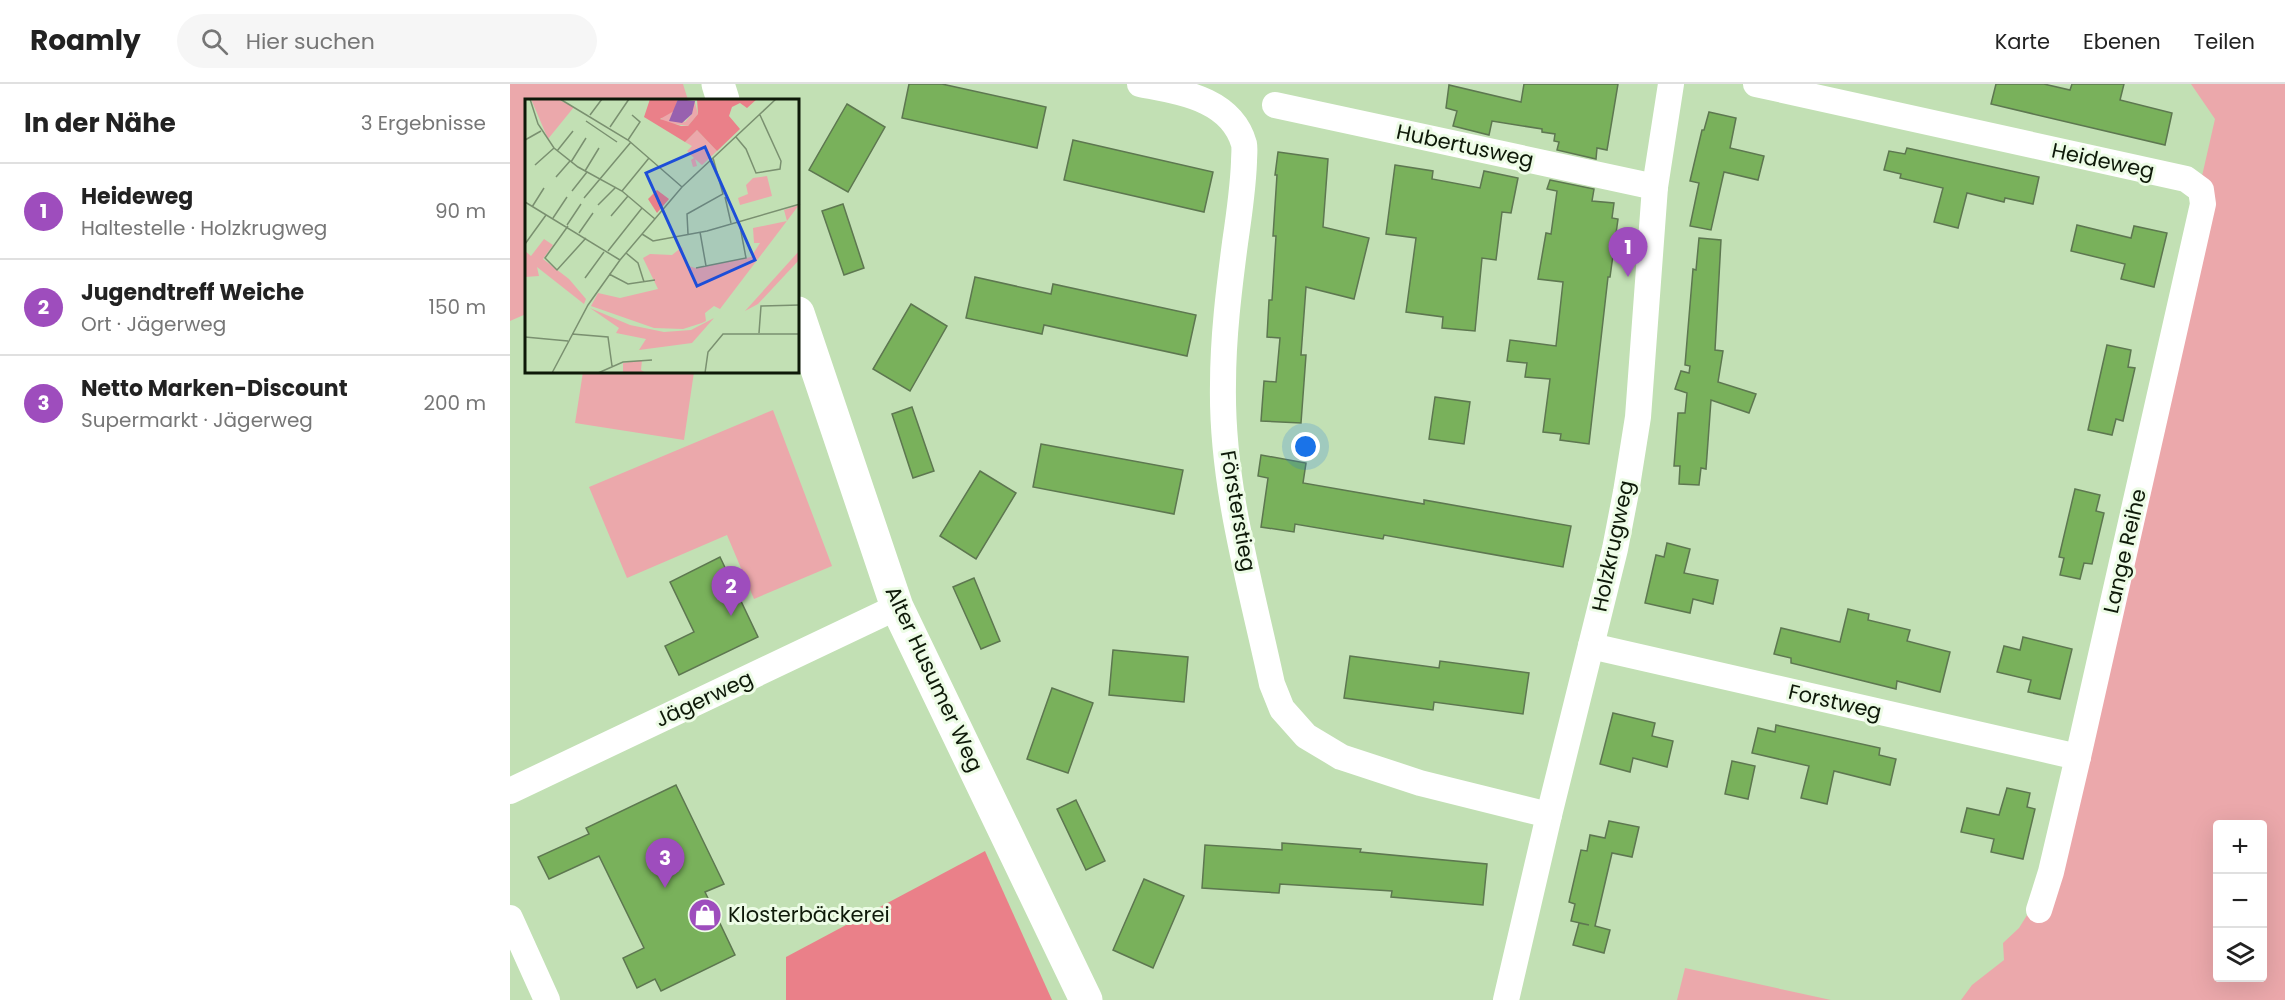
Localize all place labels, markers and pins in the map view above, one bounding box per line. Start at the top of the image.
pin: 1 [1608,228,1648,277]
pin: 2 [712,566,750,616]
pin: 3 [646,838,684,888]
shop icon: Klosterbäckerei [687,897,723,933]
place label: Klosterbäckerei [728,900,890,929]

